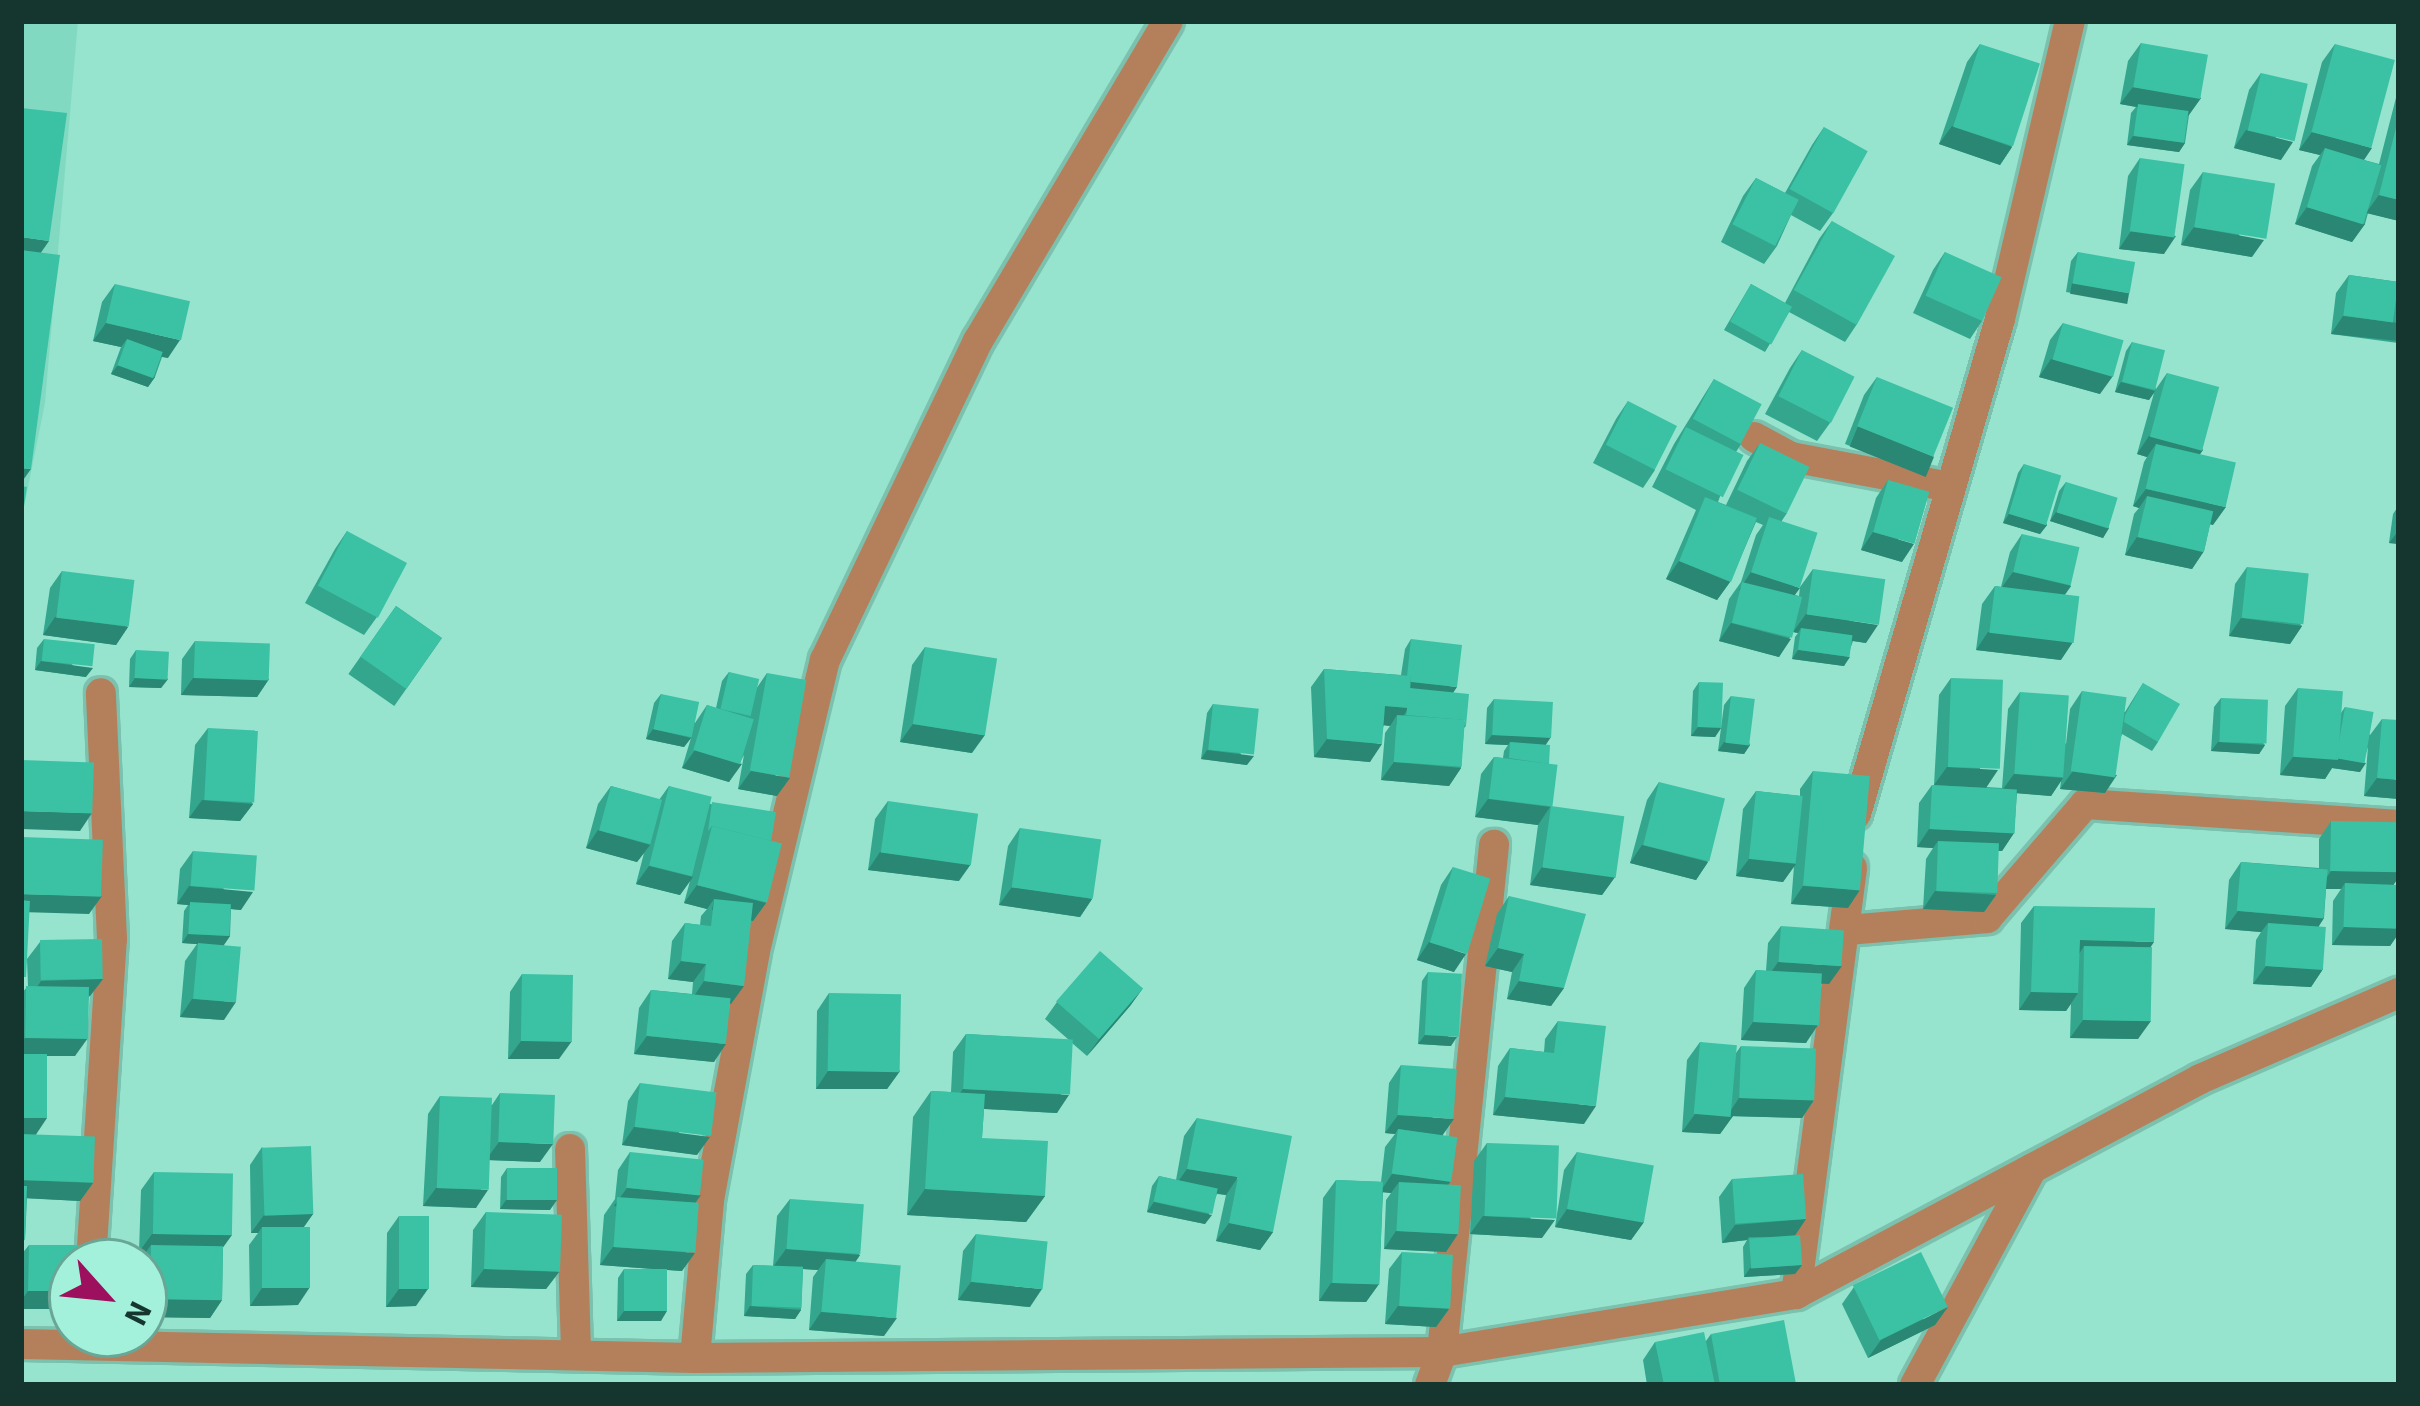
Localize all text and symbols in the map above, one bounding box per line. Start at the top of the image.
north arrow [48,1238,168,1358]
text: N [112,1293,164,1334]

